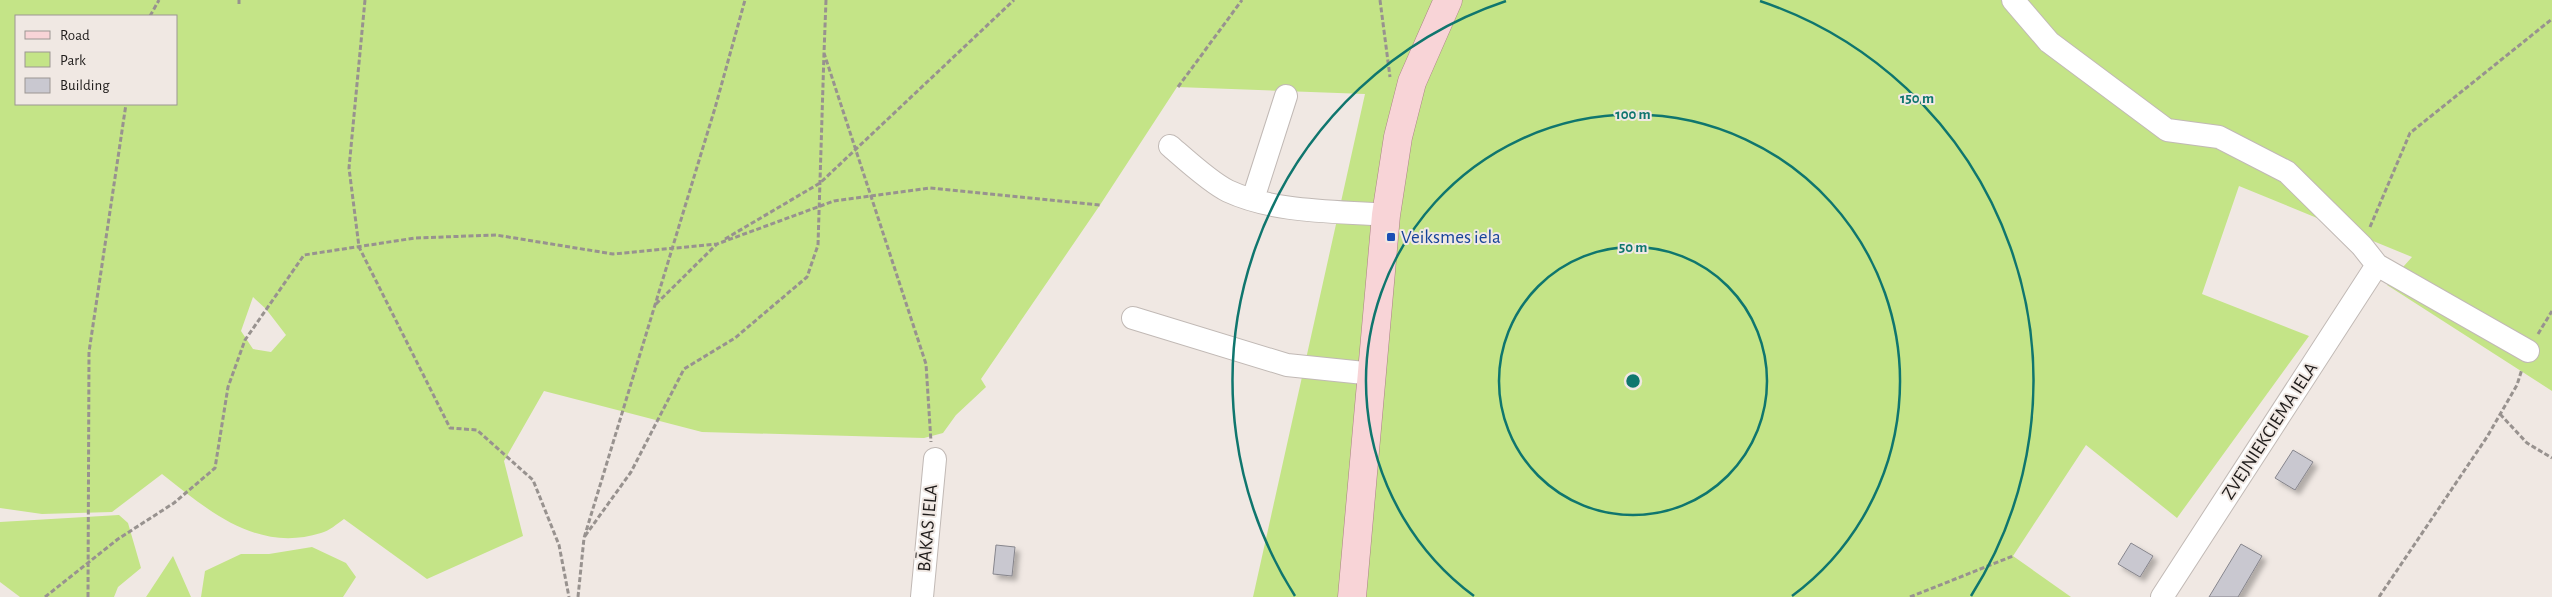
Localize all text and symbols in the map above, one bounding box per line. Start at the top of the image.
legend [15,15,178,105]
text: Road [60,28,90,43]
text: Park [60,53,86,68]
text: Building [60,78,110,93]
text: 150 m [1900,91,1934,106]
text: 100 m [1615,107,1651,122]
place label: Veiksmes iela [1401,228,1501,247]
marker: Veiksmes iela [1385,231,1397,243]
text: 50 m [1619,240,1647,255]
street label: ZVEJNIEKCIEMA IELA [2219,359,2321,503]
centre of rings [1624,372,1642,390]
street label: BĀKAS IELA [914,483,941,573]

